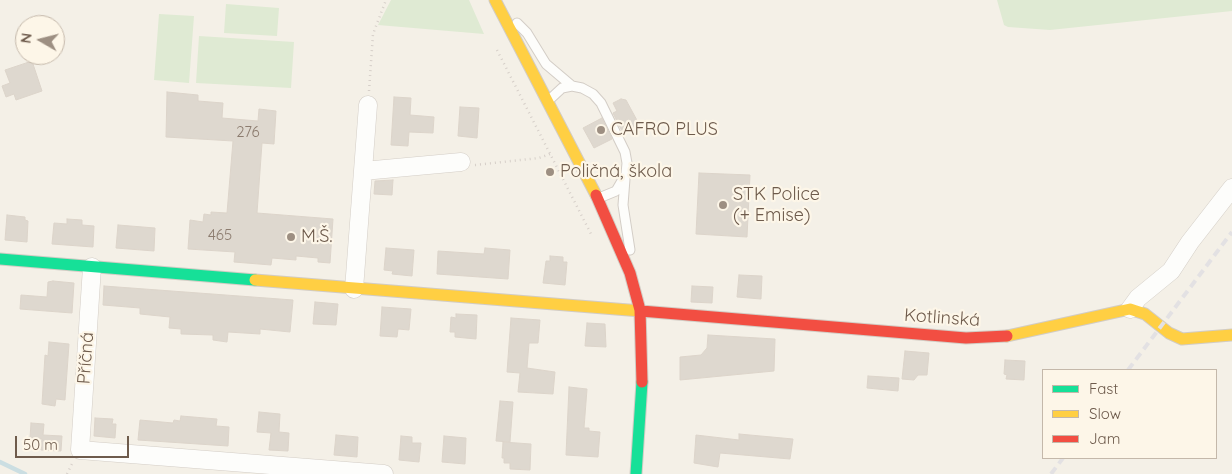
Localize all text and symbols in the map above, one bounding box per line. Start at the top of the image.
north arrow [15,15,65,65]
text: N [17,32,36,44]
place label: CAFRO PLUS [611,119,718,141]
house number: 276 [236,123,260,141]
marker: CAFRO PLUS [595,124,607,136]
place label: Poličná, škola [560,161,672,183]
marker: Poličná, škola [544,166,556,178]
place label: STK Police (+ Emise) [733,184,820,226]
marker: STK Police (+ Emise) [717,199,729,211]
house number: 465 [208,226,232,244]
place label: M.Š. [301,226,333,248]
marker: M.Š. [285,231,297,243]
street label: Kotlinská [903,305,981,331]
street label: Příčná [73,331,99,385]
legend [1042,369,1217,459]
text: Fast [1089,379,1118,398]
text: Slow [1089,404,1121,423]
scale bar [18,426,131,458]
text: Jam [1089,429,1120,448]
text: 50 m [23,435,58,454]

